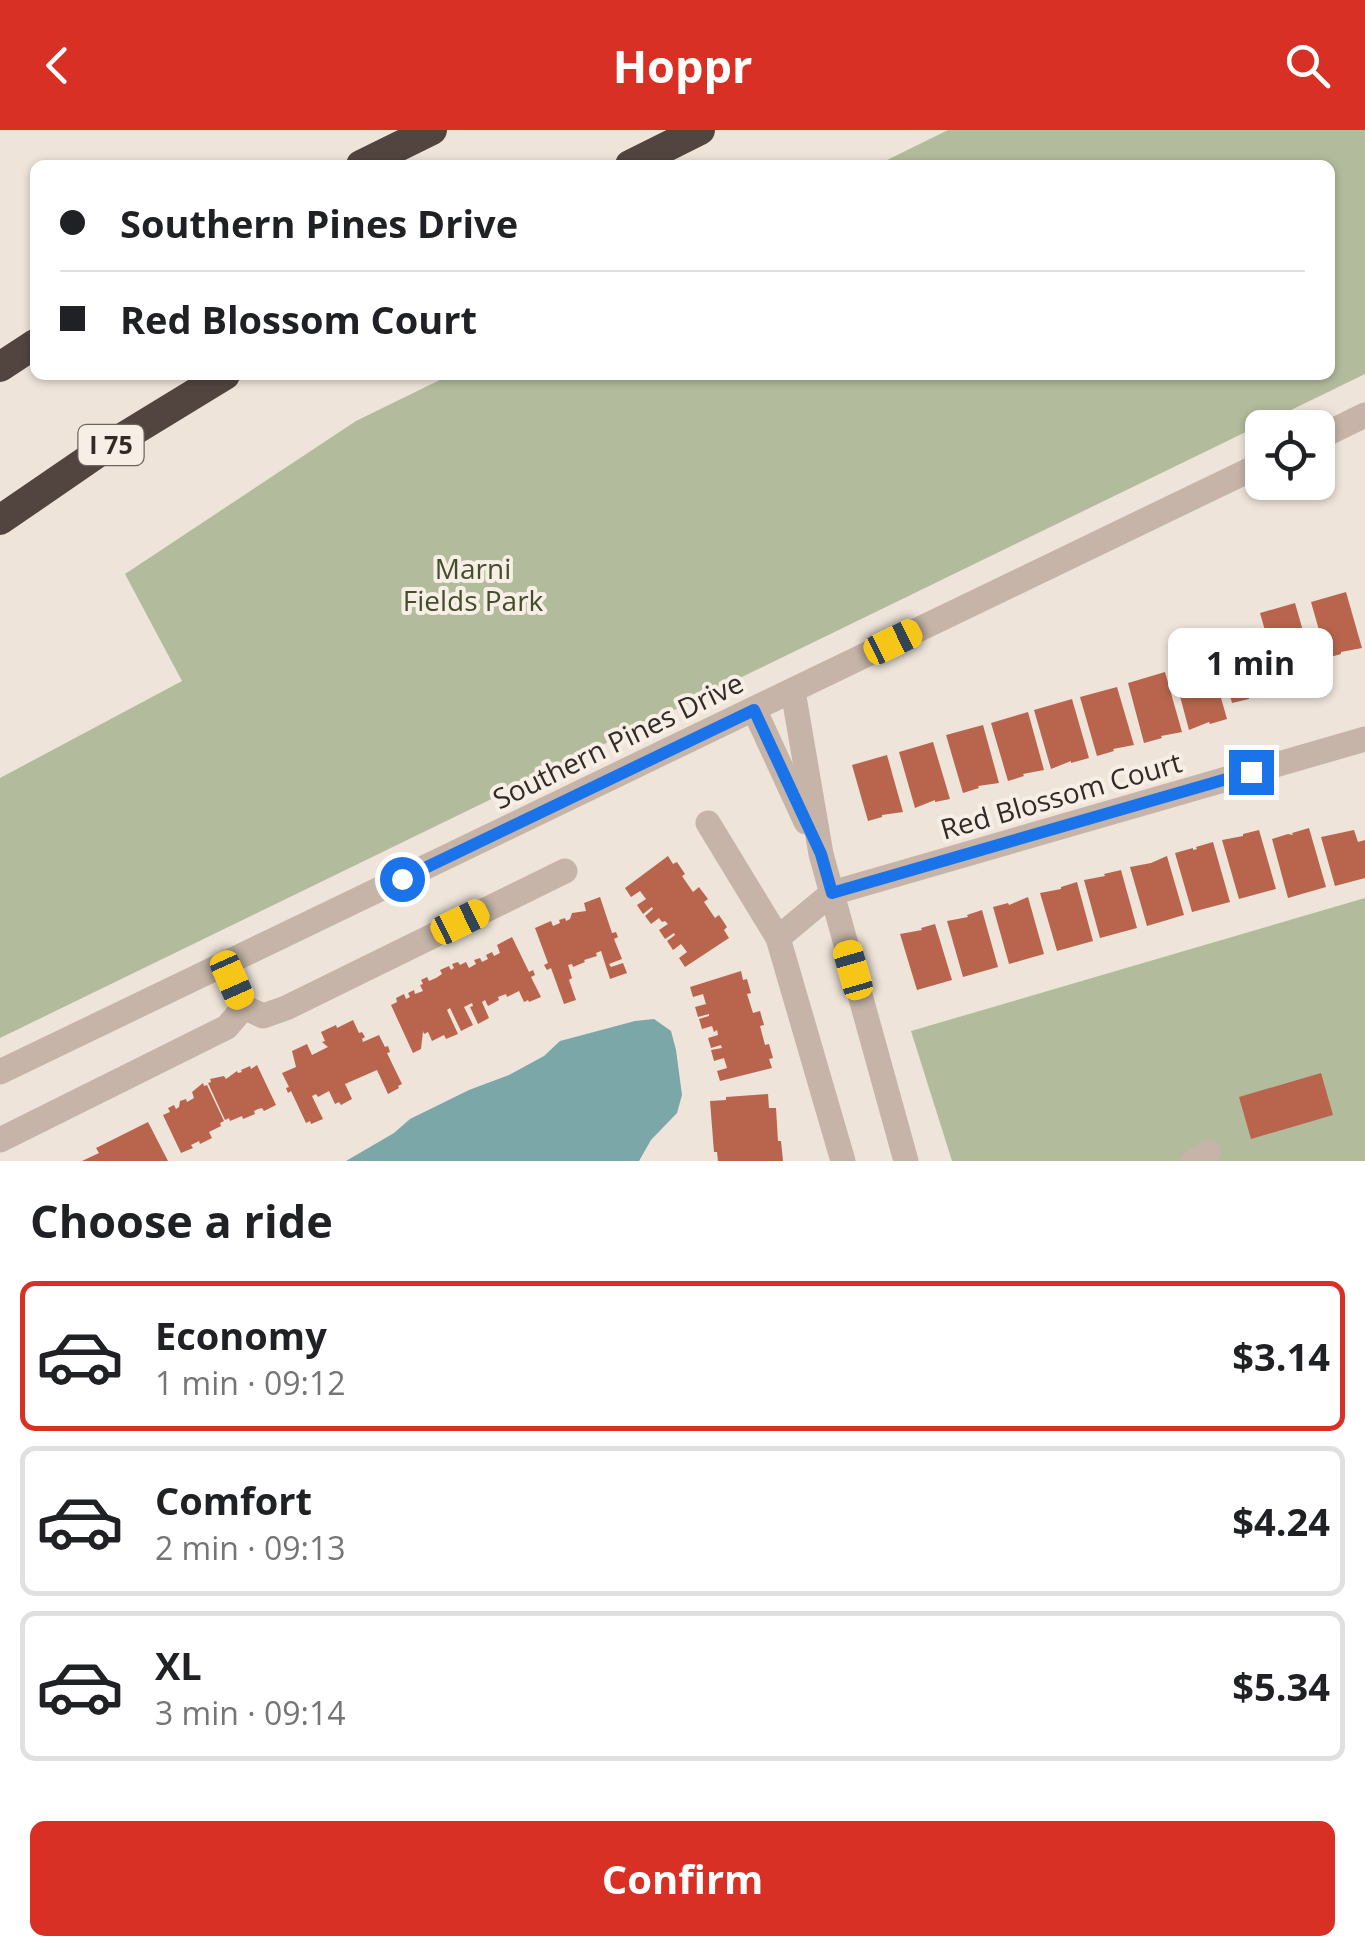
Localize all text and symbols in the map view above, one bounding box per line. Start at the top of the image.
text: Hoppr [613,35,752,96]
icon: back [30,38,85,93]
icon: search [1280,38,1335,93]
text: Southern Pines Drive [120,197,518,249]
text: Red Blossom Court [120,293,477,345]
map controls [1245,410,1335,500]
button: locate [1245,410,1335,500]
road number: I 75 [78,425,144,465]
park label: Marni Fields Park [403,549,544,619]
car [859,615,927,669]
callout: 1 min [1168,627,1334,697]
text: 1 min [1206,641,1295,684]
street label: Southern Pines Drive [486,663,749,817]
street label: Red Blossom Court [936,742,1186,848]
route end [1229,750,1274,795]
route start [380,857,425,902]
car [426,895,494,949]
car [830,937,876,1003]
car [206,946,258,1014]
text: Choose a ride [30,1190,333,1251]
text: Economy [155,1309,327,1361]
icon: car [35,1311,125,1401]
text: $3.14 [1232,1330,1330,1382]
text: 1 min · 09:12 [155,1361,346,1404]
text: Comfort [155,1474,312,1526]
icon: car [35,1476,125,1566]
text: $4.24 [1232,1495,1330,1547]
text: 2 min · 09:13 [155,1526,346,1569]
text: XL [155,1639,202,1691]
icon: car [35,1641,125,1731]
text: $5.34 [1232,1660,1330,1712]
text: 3 min · 09:14 [155,1691,346,1734]
button: Confirm [30,1821,1335,1936]

